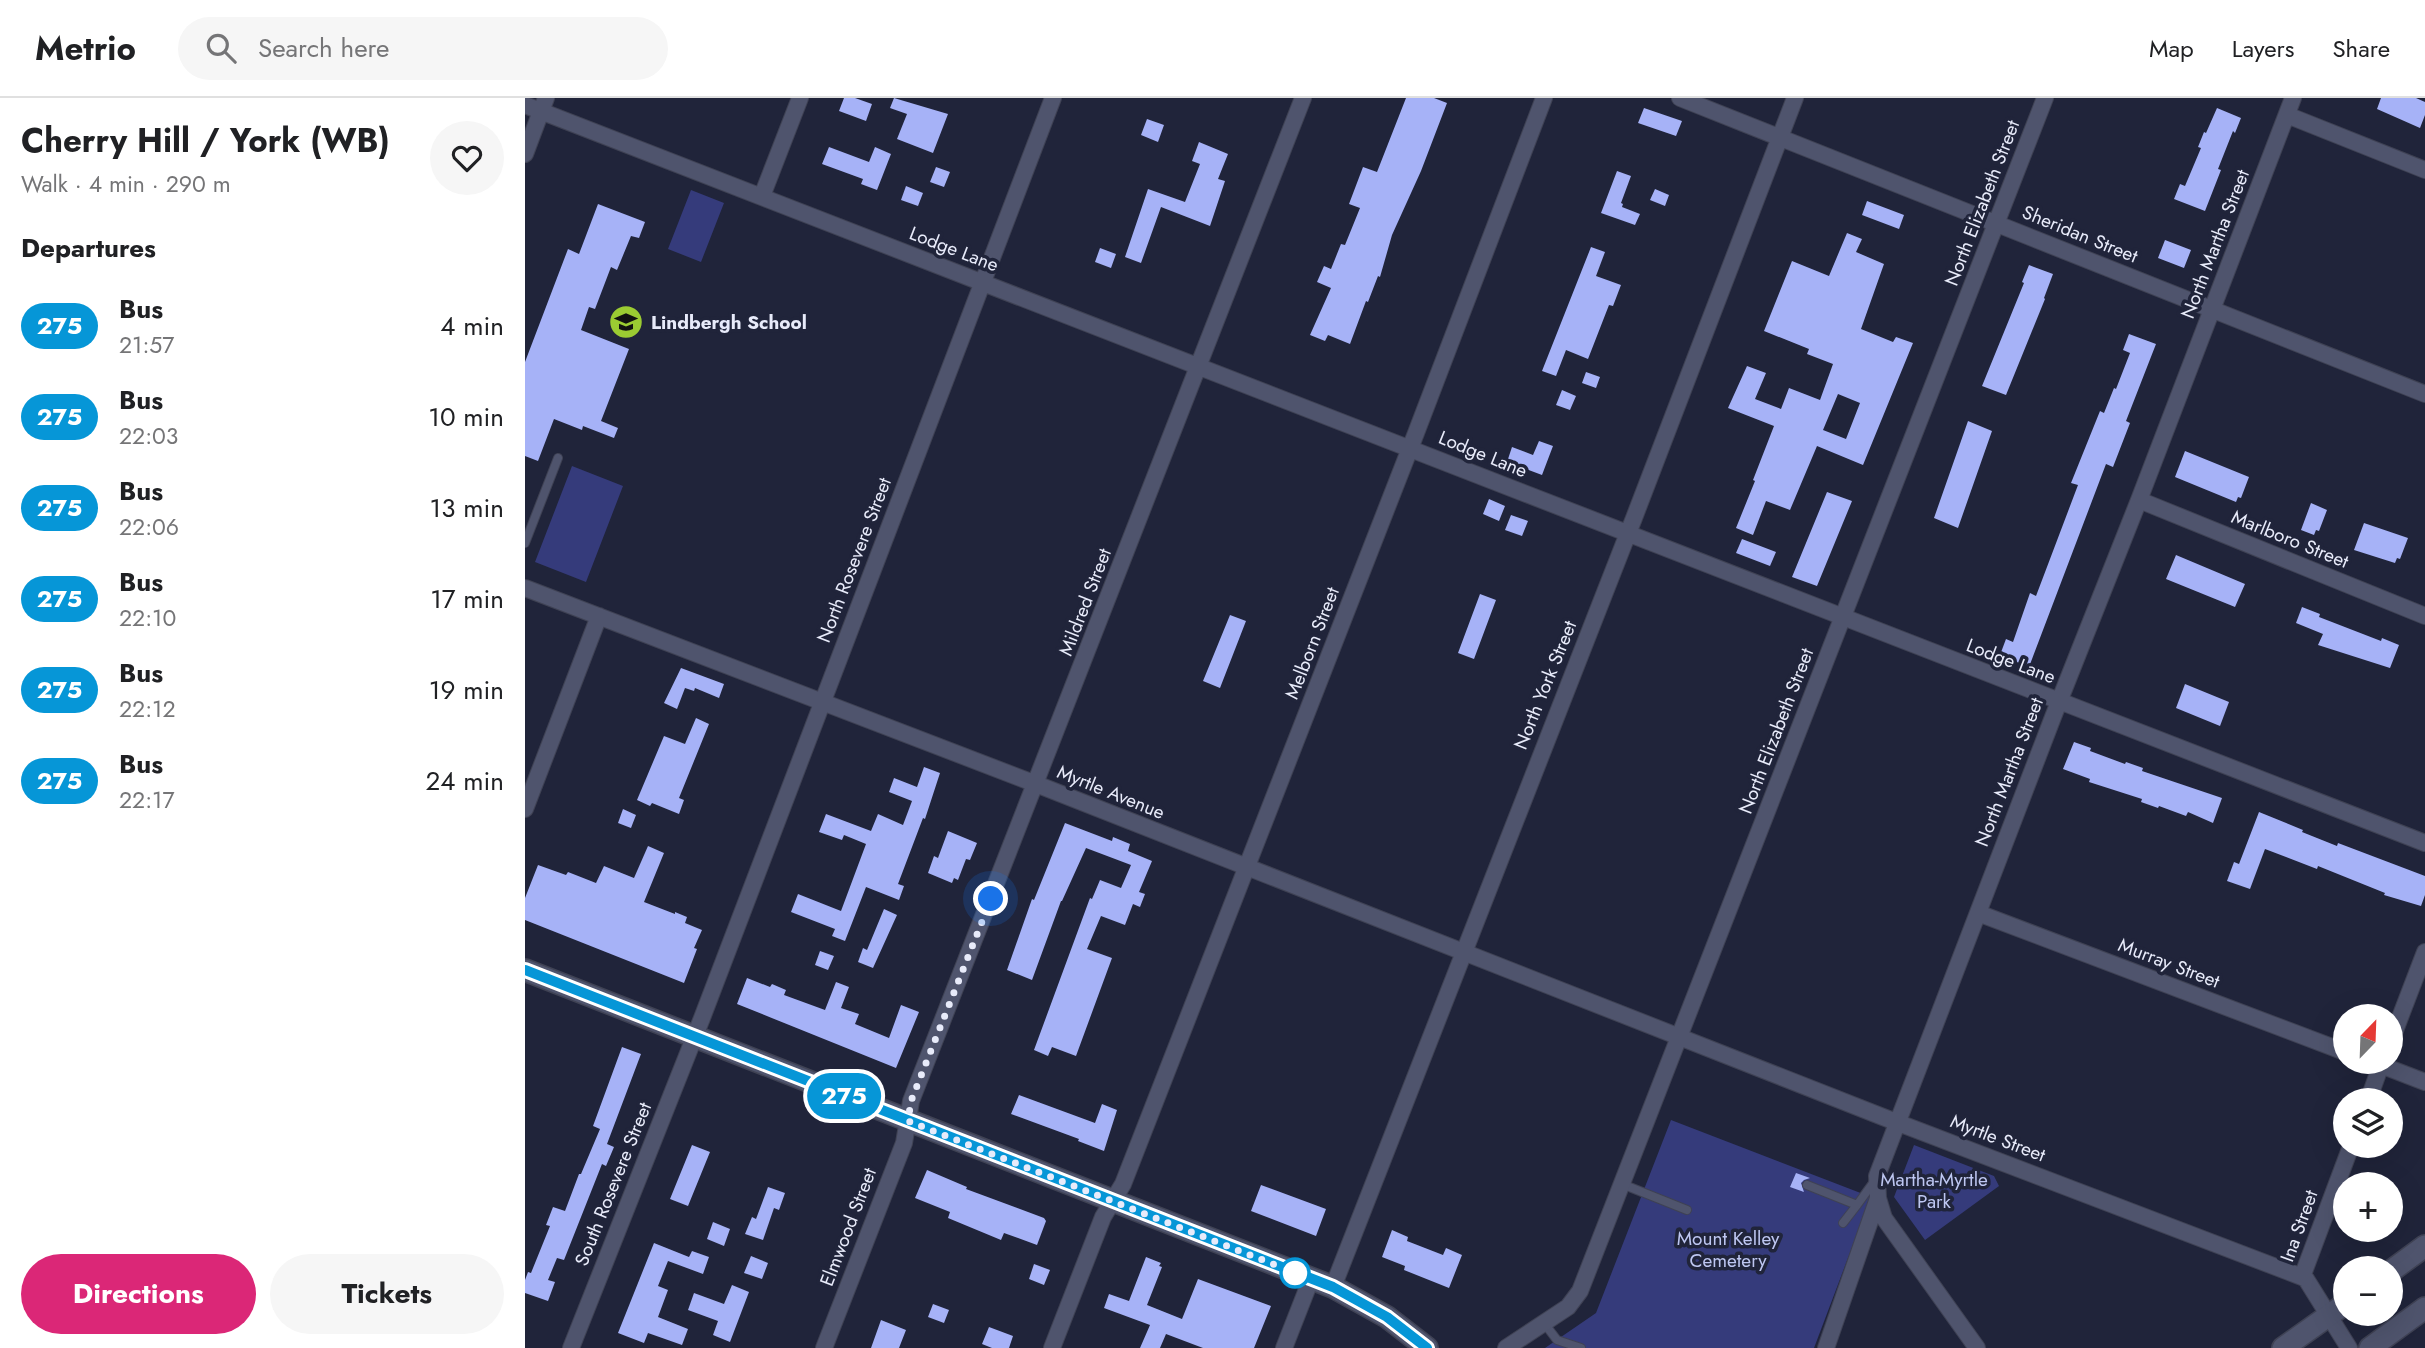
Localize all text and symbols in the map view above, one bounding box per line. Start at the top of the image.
search box [178,17,668,80]
text: Metrio [35,25,136,72]
icon: search [202,29,240,67]
text: Search here [258,29,389,67]
text: Map [2149,31,2194,66]
text: Layers [2232,31,2294,66]
text: Share [2332,31,2390,66]
street label: North Elizabeth Street [1938,116,2026,290]
text: Cherry Hill / York (WB) [21,117,390,164]
button: heart [430,121,504,195]
street label: North Martha Street [2174,165,2256,322]
text: Walk · 4 min · 290 m [21,167,231,201]
street label: Sheridan Street [2018,199,2142,270]
street label: Lodge Lane [906,220,1003,278]
text: Departures [21,229,156,267]
text: Bus [119,290,163,328]
school or university icon: Lindbergh School [607,303,645,341]
text: 4 min [440,307,504,345]
text: 275 [37,308,82,343]
place label: Lindbergh School [651,309,807,336]
text: 21:57 [119,328,174,362]
text: Bus [119,381,163,419]
text: 10 min [428,398,504,436]
text: 275 [37,399,82,434]
text: 22:03 [119,419,178,453]
street label: Lodge Lane [1435,424,1532,484]
text: Bus [119,472,163,510]
street label: North Rosevere Street [810,473,898,646]
text: 13 min [430,489,504,527]
text: 275 [37,490,82,525]
street label: Marlboro Street [2227,503,2353,575]
text: 22:06 [119,510,179,544]
street label: Mildred Street [1052,544,1118,660]
text: Bus [119,563,163,601]
text: 17 min [430,580,504,618]
text: 275 [37,581,82,616]
street label: Melborn Street [1278,583,1346,703]
text: 22:10 [119,601,176,635]
street label: North York Street [1507,616,1583,754]
street label: Lodge Lane [1963,632,2060,690]
street label: North Elizabeth Street [1732,644,1820,818]
text: Bus [119,654,163,692]
text: 19 min [429,671,504,709]
text: 275 [37,672,82,707]
text: 22:12 [119,692,176,726]
street label: North Martha Street [1968,693,2050,850]
text: Bus [119,745,163,783]
street label: Myrtle Avenue [1053,758,1169,826]
text: 24 min [426,762,504,800]
text: 275 [37,763,82,798]
text: 22:17 [119,783,175,817]
your location [973,881,1008,916]
street label: Murray Street [2114,931,2224,995]
north arrow [2333,1004,2403,1074]
map controls [2333,1004,2403,1326]
line badge: 275 [804,1073,884,1119]
text: 275 [821,1078,867,1113]
button: layers [2333,1088,2403,1158]
street label: South Rosevere Street [568,1098,658,1270]
street label: Myrtle Street [1946,1107,2050,1169]
street label: Elmwood Street [813,1164,883,1290]
park label: Martha-Myrtle Park [1880,1166,1988,1215]
button: + [2333,1172,2403,1242]
street label: Ina Street [2274,1186,2325,1266]
park label: Mount Kelley Cemetery [1677,1225,1780,1274]
button: Directions [21,1254,256,1334]
button: Tickets [270,1254,504,1334]
button: − [2333,1256,2403,1326]
unlabelled marker [1280,1258,1310,1288]

